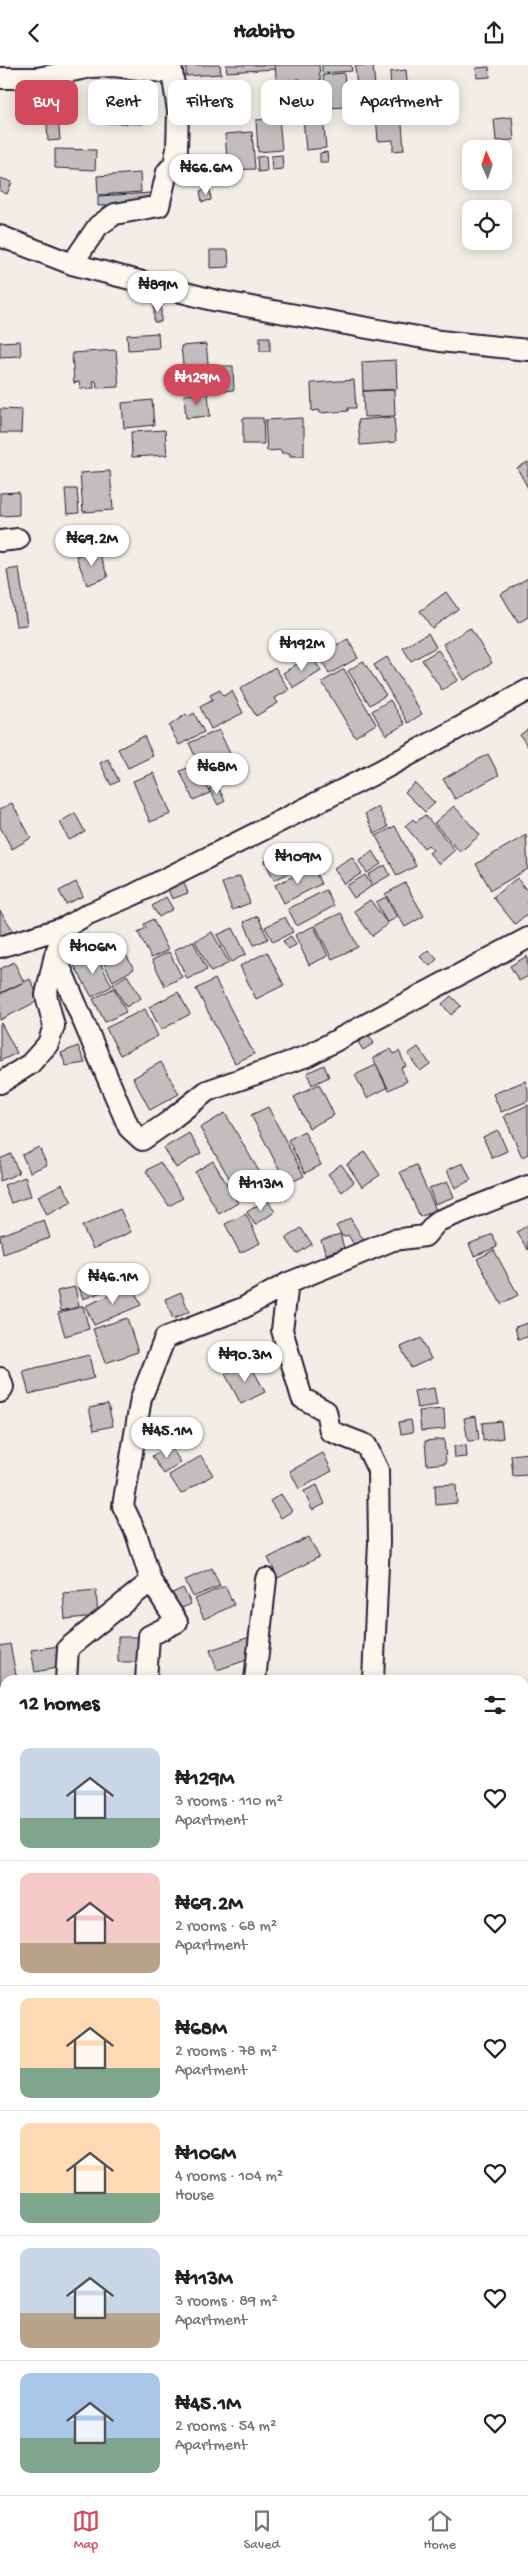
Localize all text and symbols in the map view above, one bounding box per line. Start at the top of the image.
icon: back [20,19,48,47]
icon: share [480,19,508,47]
text: Habito [233,20,295,46]
chip: Buy [15,80,78,125]
chip: Rent [88,80,158,125]
chip: Filters [168,80,251,125]
chip: New [261,80,332,125]
chip: Apartment [342,80,459,125]
north arrow [462,140,512,190]
map controls [462,140,512,250]
pin: ₦66.6M [165,153,247,196]
text: ₦66.6M [180,160,232,179]
button: locate [462,200,512,250]
pin: ₦89M [128,271,188,313]
text: ₦89M [138,277,178,296]
pin: ₦129M [162,363,232,406]
text: ₦129M [175,370,219,389]
pin: ₦69.2M [51,525,133,567]
text: ₦69.2M [66,531,118,550]
pin: ₦192M [267,629,337,672]
text: ₦192M [280,636,324,655]
pin: ₦68M [187,753,247,795]
text: ₦68M [197,759,237,778]
pin: ₦109M [263,843,333,885]
text: ₦109M [275,849,321,868]
pin: ₦106M [58,933,128,975]
text: ₦106M [70,939,116,958]
pin: ₦113M [226,1169,296,1212]
text: ₦113M [239,1176,283,1195]
pin: ₦46.1M [72,1263,154,1305]
text: ₦46.1M [88,1269,138,1288]
pin: ₦90.3M [204,1341,286,1383]
text: ₦90.3M [218,1347,272,1366]
pin: ₦45.1M [126,1417,208,1459]
text: ₦45.1M [142,1423,192,1442]
icon: filters [481,1691,509,1719]
text: 12 homes [20,1693,99,1718]
icon: home [60,1768,120,1828]
text: ₦129M [175,1768,234,1793]
icon: heart [481,1784,509,1812]
text: 3 rooms · 110 m² [175,1793,283,1812]
text: Apartment [175,1812,247,1831]
icon: home [60,1893,120,1953]
text: ₦69.2M [175,1893,243,1918]
icon: heart [481,1909,509,1937]
text: 2 rooms · 68 m² [175,1918,277,1937]
text: Apartment [175,1937,247,1956]
icon: home [60,2018,120,2078]
text: ₦68M [175,2018,227,2043]
icon: heart [481,2034,509,2062]
text: 2 rooms · 78 m² [175,2043,277,2062]
text: Apartment [175,2062,247,2081]
icon: home [60,2143,120,2203]
text: ₦106M [175,2143,236,2168]
icon: heart [481,2159,509,2187]
text: 4 rooms · 104 m² [175,2168,283,2187]
text: House [175,2187,214,2206]
icon: home [60,2268,120,2328]
text: ₦113M [175,2268,233,2293]
icon: heart [481,2284,509,2312]
text: 3 rooms · 89 m² [175,2293,277,2312]
text: Apartment [175,2312,247,2331]
icon: home [60,2393,120,2453]
text: ₦45.1M [175,2393,241,2418]
icon: heart [481,2409,509,2437]
text: 2 rooms · 54 m² [175,2418,276,2437]
text: Apartment [175,2437,247,2456]
tab: Map [72,2507,100,2554]
tab: Saved [244,2507,280,2554]
tab: Home [424,2507,456,2554]

